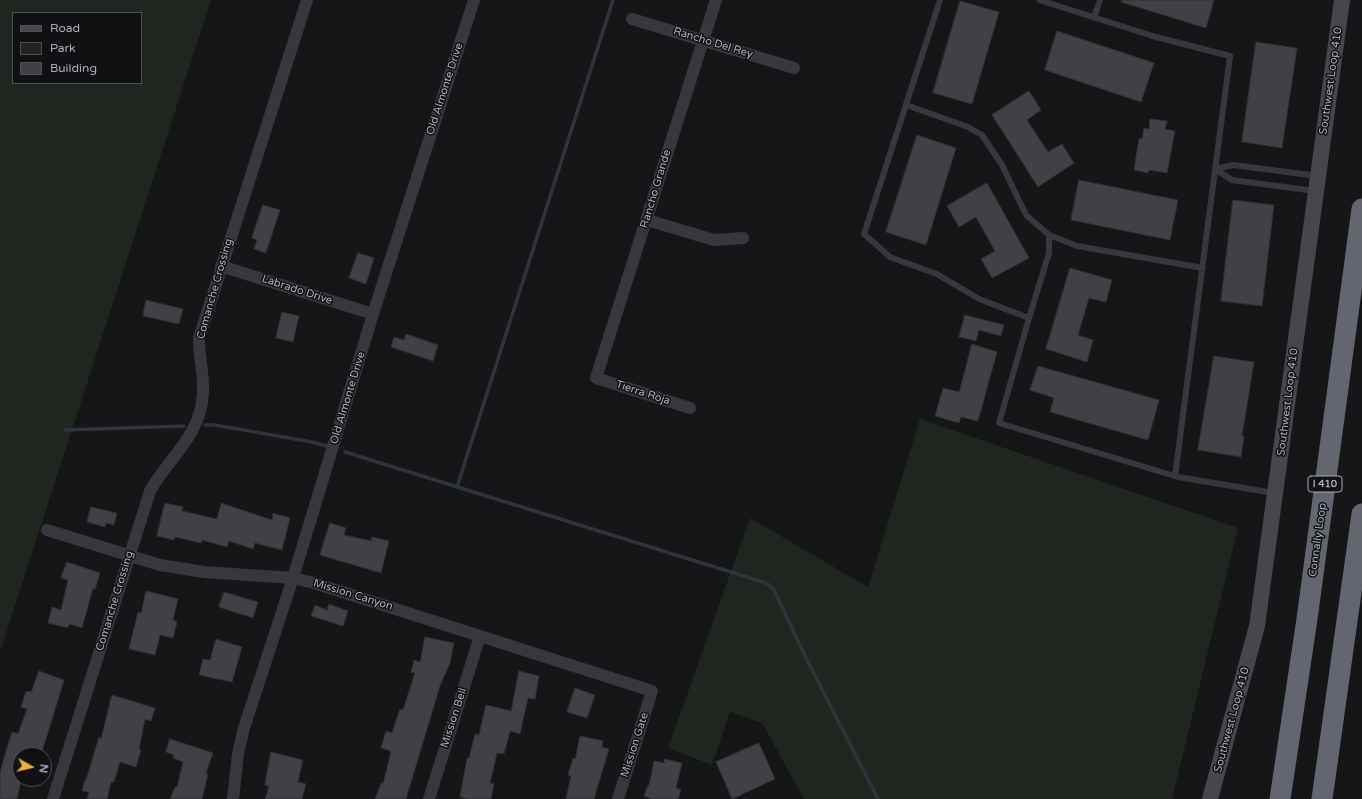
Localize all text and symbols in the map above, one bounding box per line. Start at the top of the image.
legend [12,12,142,84]
text: Road [50,21,80,35]
street label: Rancho Del Rey [672,25,754,61]
street label: Southwest Loop 410 [1317,26,1345,136]
text: Park [50,41,76,55]
street label: Old Almonte Drive [424,41,466,137]
text: Building [50,61,97,75]
street label: Rancho Grande [638,148,674,230]
street label: Comanche Crossing [194,237,236,341]
street label: Labrado Drive [260,272,334,308]
street label: Southwest Loop 410 [1275,347,1301,457]
street label: Old Almonte Drive [328,350,368,446]
street label: Tierra Roja [614,378,672,408]
road number: I 410 [1308,476,1342,492]
street label: Connally Loop [1306,502,1330,578]
street label: Comanche Crossing [93,549,137,653]
street label: Mission Canyon [312,577,394,613]
street label: Southwest Loop 410 [1212,666,1252,774]
street label: Mission Bell [438,686,470,750]
street label: Mission Gate [618,711,652,779]
north arrow [12,747,52,787]
text: N [36,763,50,774]

